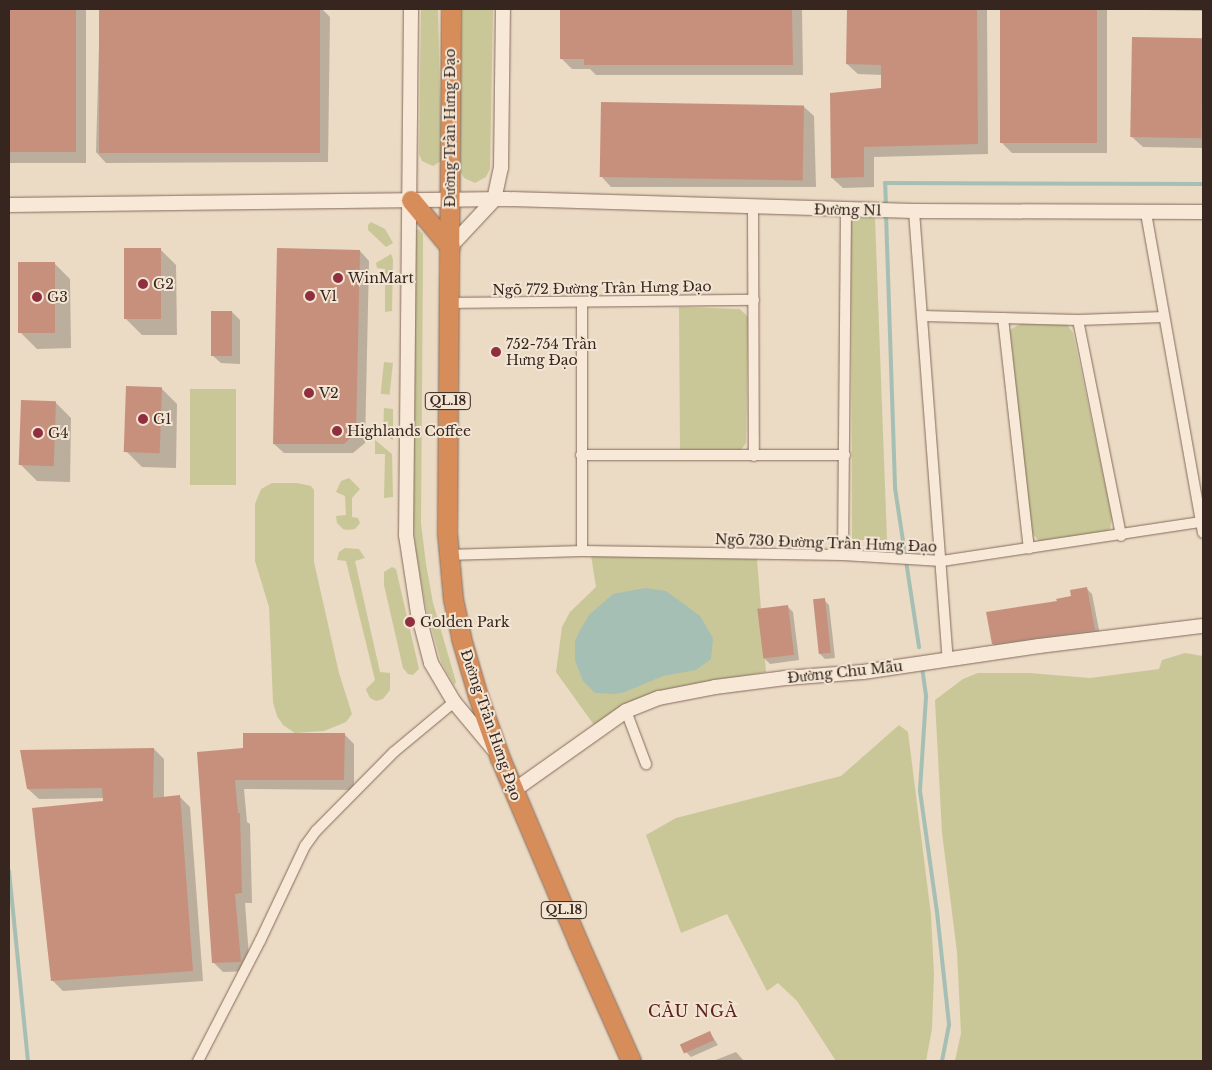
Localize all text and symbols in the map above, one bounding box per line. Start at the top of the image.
street label: Đường Trần Hưng Đạo [442,48,458,208]
street label: Đường N1 [814,201,882,219]
place label: WinMart [348,270,414,286]
marker: WinMart [332,272,344,284]
place label: G2 [153,276,174,292]
marker: G2 [137,278,149,290]
street label: Ngõ 772 Đường Trần Hưng Đạo [492,278,712,298]
place label: V1 [320,288,337,304]
place label: G3 [47,289,68,305]
marker: V1 [304,290,316,302]
marker: G3 [31,291,43,303]
place label: 752-754 Trần Hưng Đạo [506,336,597,368]
marker: 752-754 Trần Hưng Đạo [490,346,502,358]
place label: V2 [319,385,339,401]
marker: V2 [303,387,315,399]
road number: QL.18 [424,392,472,411]
place label: G1 [153,411,171,427]
marker: G1 [137,413,149,425]
place label: Highlands Coffee [347,423,471,439]
place label: G4 [48,425,68,441]
marker: Highlands Coffee [331,425,343,437]
marker: G4 [32,427,44,439]
street label: Ngõ 730 Đường Trần Hưng Đạo [714,531,938,555]
place label: Golden Park [420,614,510,630]
marker: Golden Park [404,616,416,628]
street label: Đường Trần Hưng Đạo [457,647,525,803]
street label: Đường Chu Mẫu [786,658,904,686]
road number: QL.18 [540,900,588,920]
district label: CẦU NGÀ [647,1001,739,1021]

